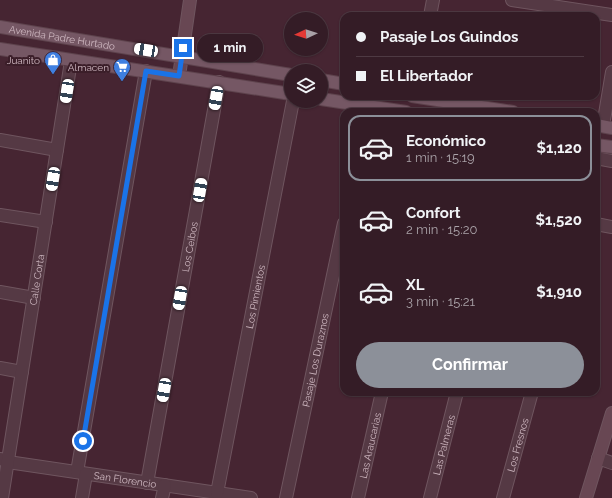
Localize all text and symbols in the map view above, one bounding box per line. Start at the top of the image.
north arrow [284,12,328,56]
map controls [284,12,328,108]
street label: Avenida Padre Hurtado [8,24,116,52]
text: Pasaje Los Guindos [380,28,518,46]
callout: 1 min [197,34,263,62]
route end [174,39,192,57]
text: 1 min [214,40,246,55]
car [133,42,159,58]
shop icon: Juanito [43,50,63,75]
place label: Juanito [7,55,40,66]
supermarket icon: Almacen [112,57,132,82]
place label: Almacen [68,62,109,73]
button: layers [284,64,328,108]
text: El Libertador [380,67,473,85]
car [59,78,75,104]
car [208,85,224,111]
icon: car [358,130,394,166]
text: Económico [406,132,486,150]
text: $1,120 [537,139,582,157]
text: 1 min · 15:19 [406,150,475,165]
car [45,166,61,192]
car [192,177,208,203]
icon: car [358,202,394,238]
text: Confort [406,204,460,222]
text: $1,520 [536,211,582,229]
street label: Los Ceibos [180,221,200,273]
text: 2 min · 15:20 [406,222,477,237]
street label: Calle Corta [28,254,46,306]
street label: Los Pimientos [244,264,267,330]
icon: car [358,274,394,310]
text: XL [406,276,424,294]
text: $1,910 [536,283,582,301]
car [172,285,188,311]
text: 3 min · 15:21 [406,294,475,309]
street label: Pasaje Los Duraznos [300,312,331,408]
button: Confirmar [356,342,584,388]
car [156,377,172,403]
street label: Las Araucarias [358,411,383,479]
street label: Las Palmeras [431,413,457,476]
street label: Los Fresnos [505,417,531,473]
route start [74,432,92,450]
street label: San Florencio [93,470,157,490]

